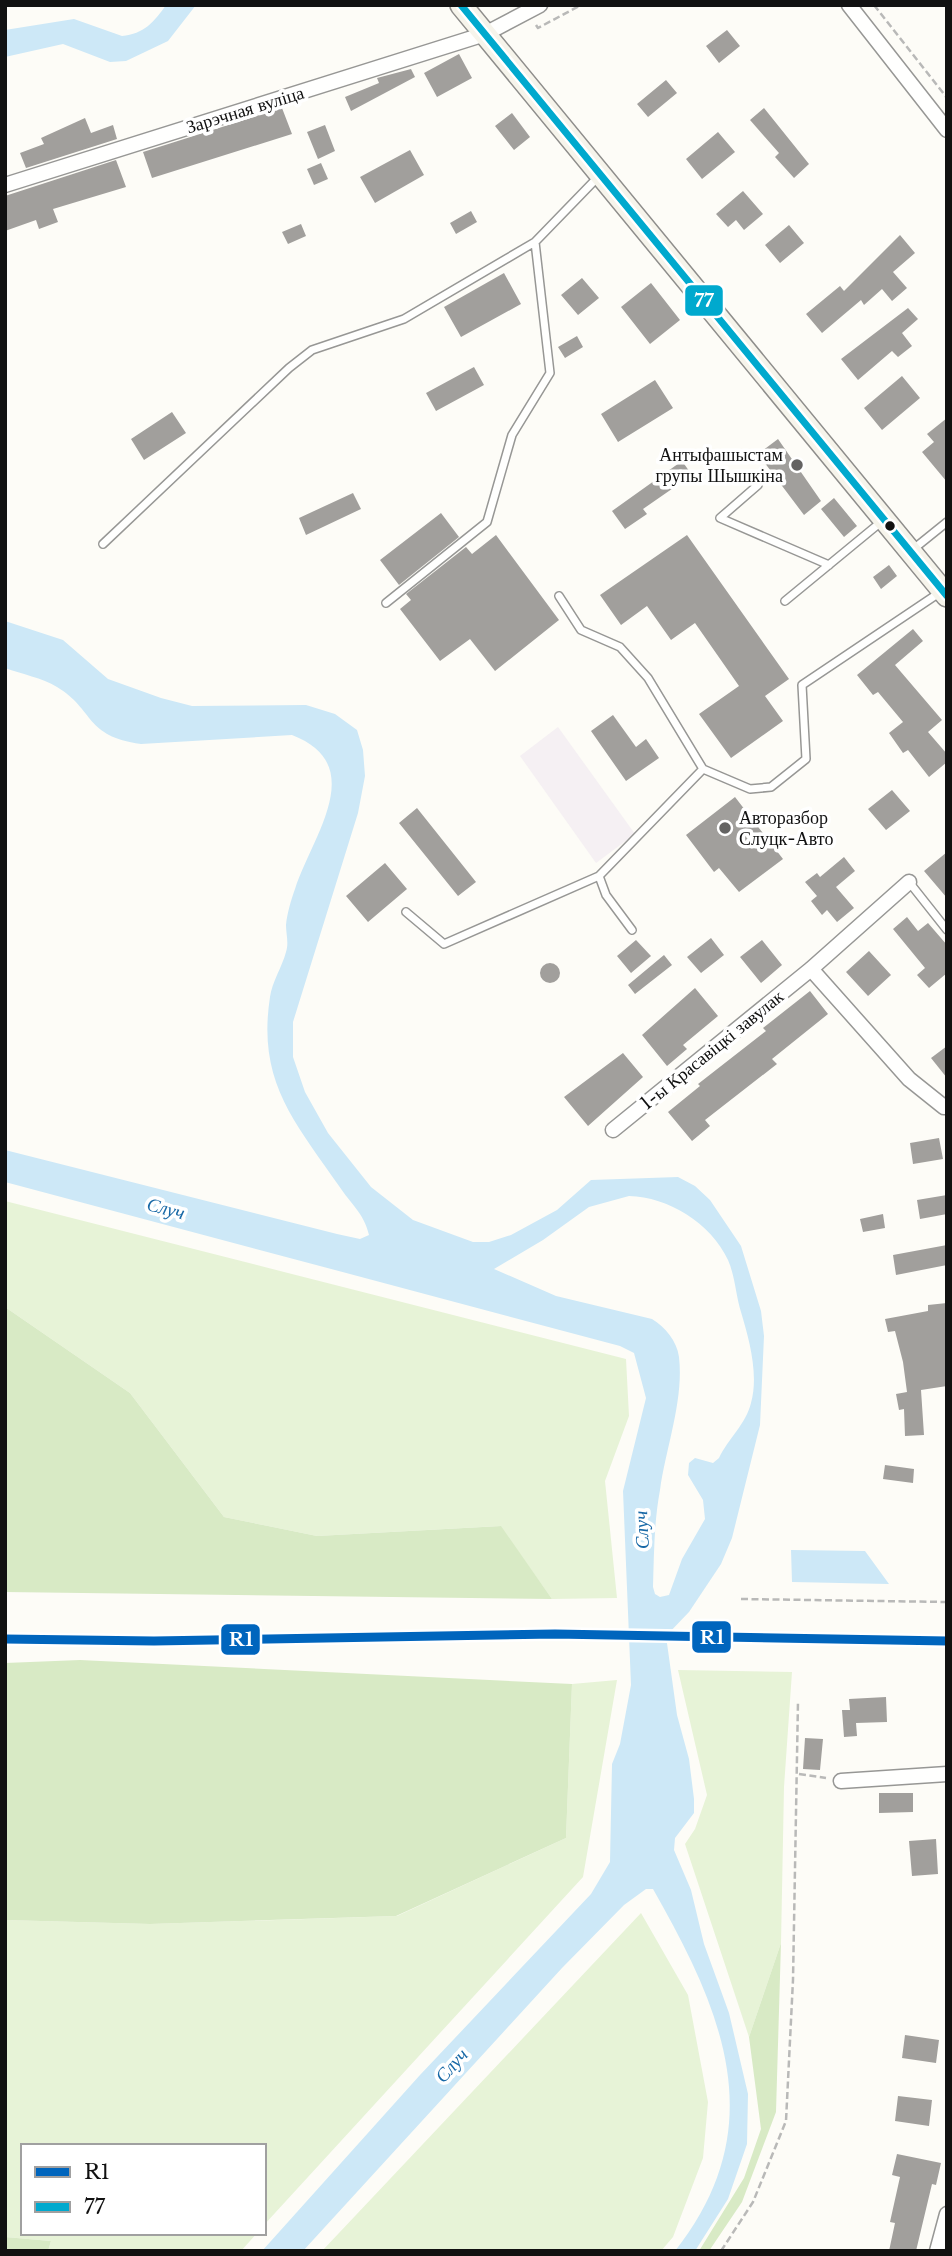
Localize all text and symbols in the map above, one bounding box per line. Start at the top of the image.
street label: Зарэчная вуліца [183,82,307,138]
line badge: 77 [684,284,724,317]
text: 77 [694,289,715,312]
place label: Антыфашыстам групы Шышкіна [655,444,783,487]
marker: Антыфашыстам групы Шышкіна [789,457,805,473]
unlabelled marker [883,519,897,533]
place label: Авторазбор Слуцк-Авто [739,807,833,850]
marker: Авторазбор Слуцк-Авто [717,820,733,836]
street label: 1-ы Красавіцкі завулак [636,985,788,1114]
water label: Случ [144,1192,187,1225]
water label: Случ [629,1510,654,1550]
line badge: R1 [691,1620,732,1654]
line badge: R1 [220,1623,261,1656]
text: R1 [700,1626,724,1649]
text: R1 [229,1628,253,1651]
water label: Случ [430,2043,473,2087]
legend [21,2144,266,2235]
text: R1 [84,2159,110,2185]
text: 77 [84,2194,106,2220]

